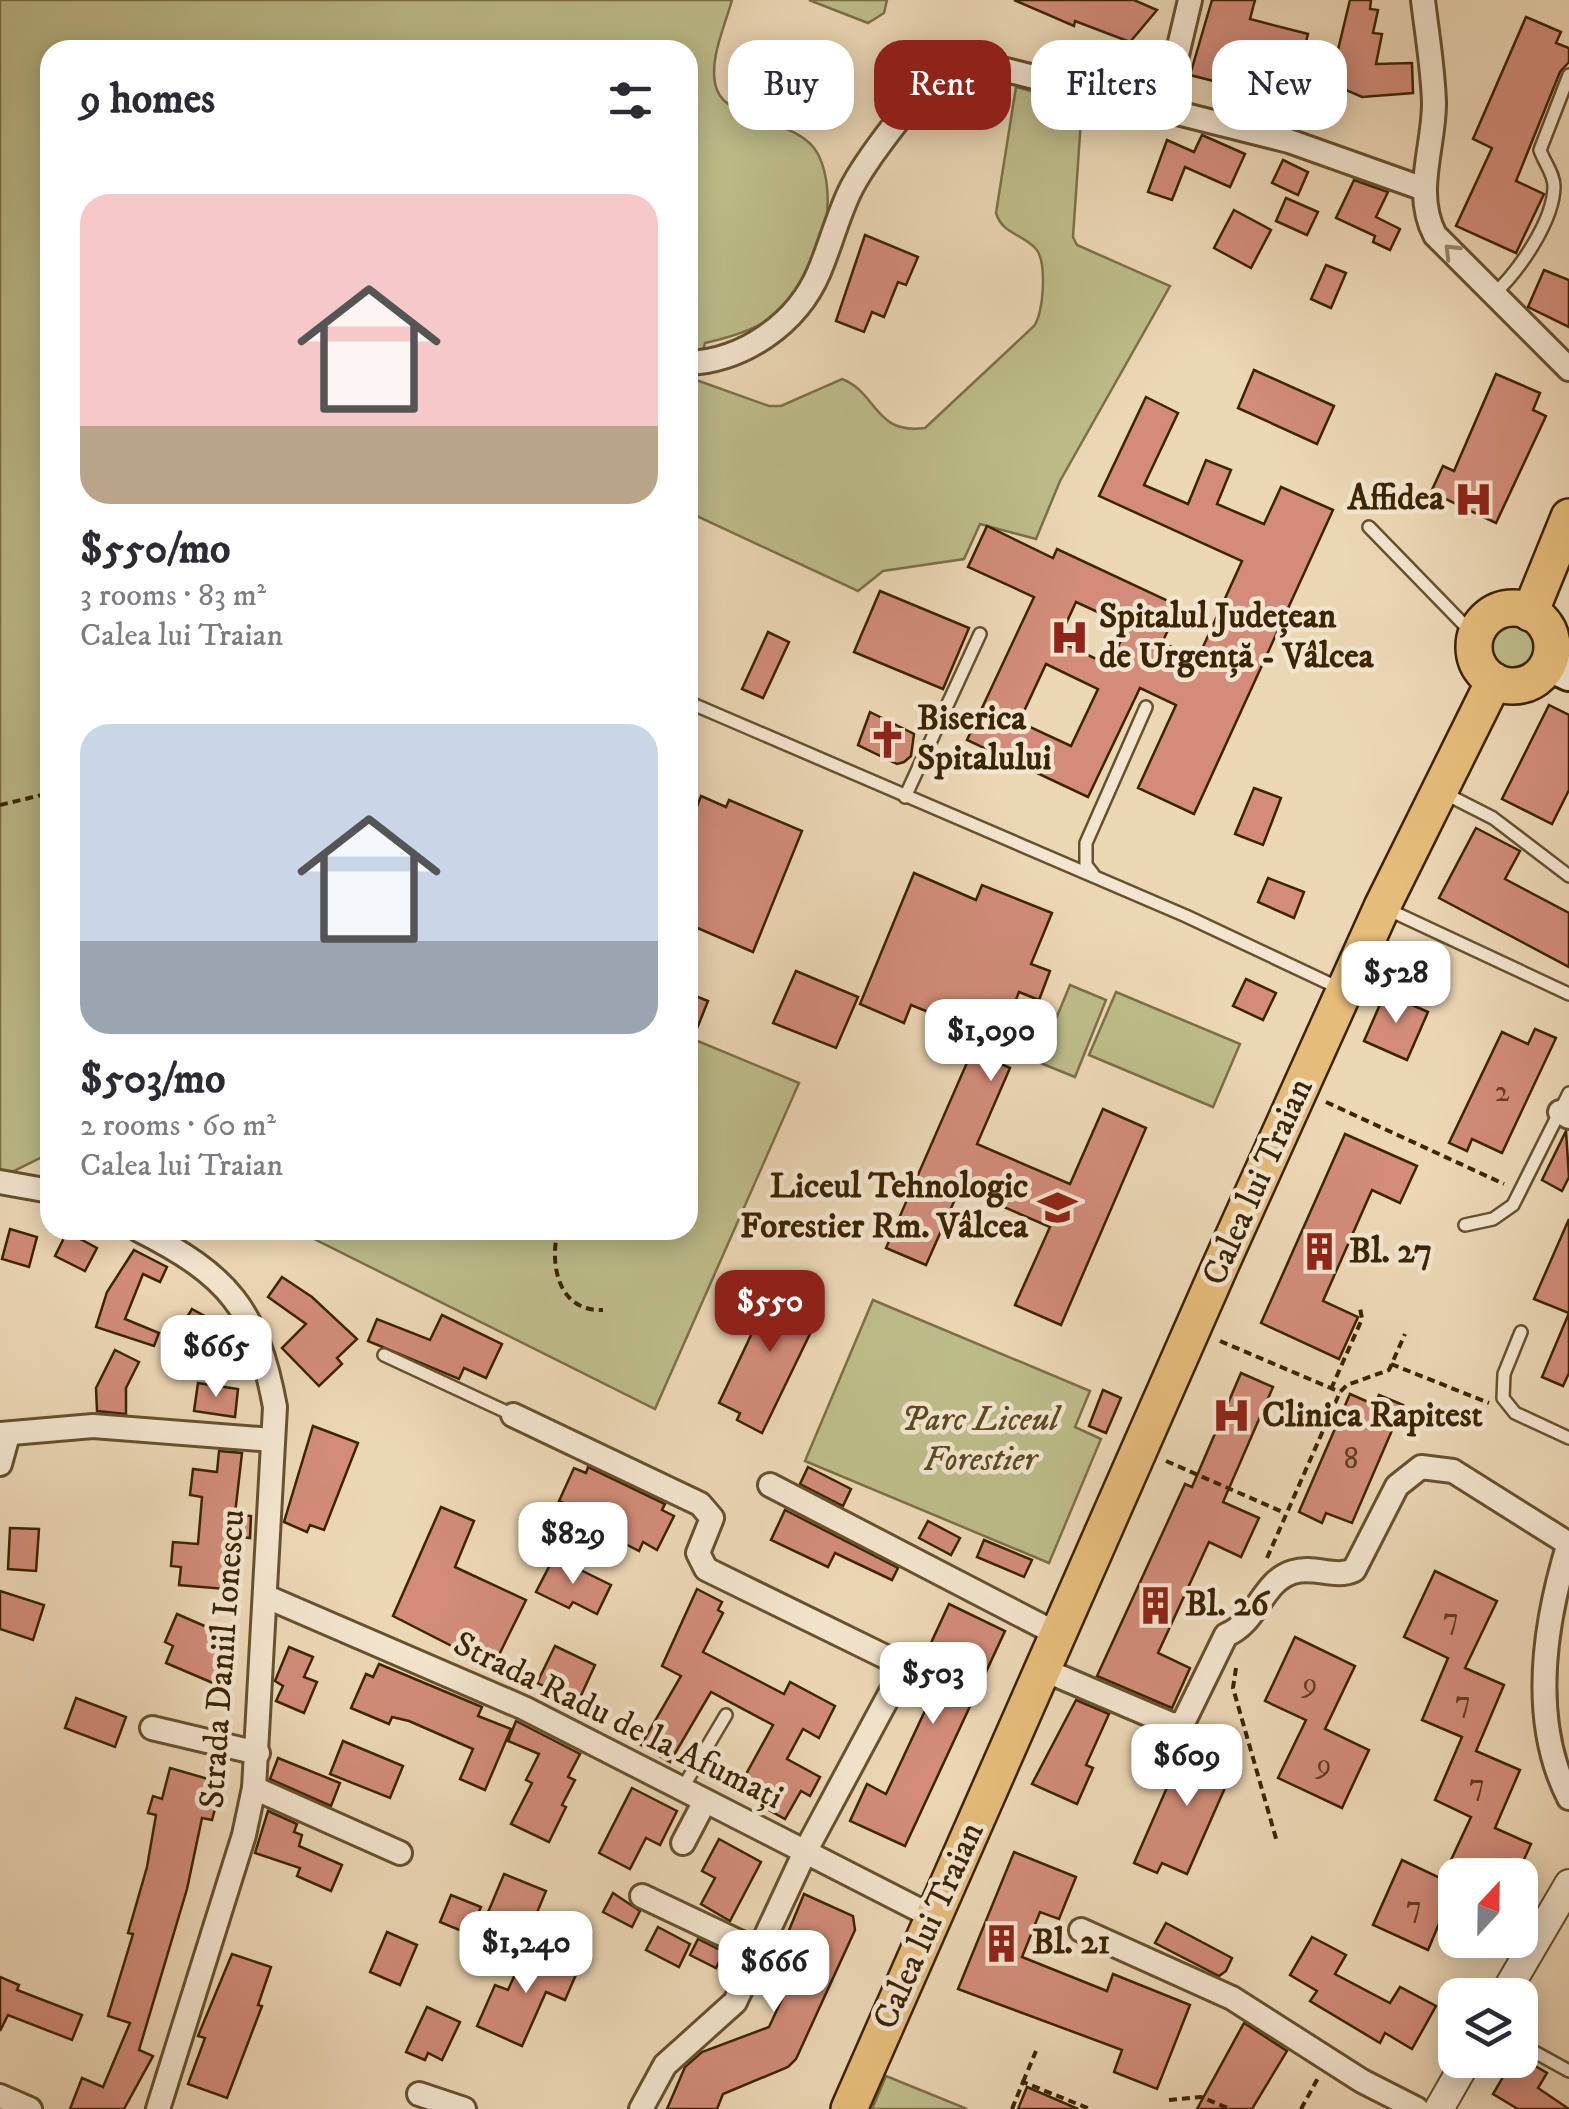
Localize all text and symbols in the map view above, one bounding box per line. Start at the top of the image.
chip: Buy [728,40,854,130]
chip: Rent [874,40,1011,130]
chip: Filters [1031,40,1192,130]
chip: New [1212,40,1347,130]
icon: filters [603,73,658,128]
text: 9 homes [80,74,215,126]
one-way arrow [1444,244,1462,262]
icon: home [279,259,459,439]
place label: Affidea [1347,477,1445,521]
hospital icon: Affidea [1453,478,1495,520]
text: $550/mo [80,524,231,576]
text: 3 rooms · 83 m² [80,576,266,616]
place label: Spitalul Județean de Urgență - Vâlcea [1099,595,1375,679]
text: Calea lui Traian [80,616,283,656]
hospital icon: Spitalul Județean de Urgență - Vâlcea [1048,616,1090,658]
place label: Biserica Spitalului [917,697,1052,781]
church icon: Biserica Spitalului [866,718,908,760]
icon: home [279,789,459,969]
pin: $528 [1337,941,1455,1026]
text: $528 [1363,953,1429,993]
pin: $1,090 [910,999,1072,1084]
text: $1,090 [947,1011,1035,1051]
text: $503/mo [80,1054,225,1106]
street label: Calea lui Traian [1193,1072,1323,1292]
house number: 2 [1495,1074,1510,1111]
text: 2 rooms · 60 m² [80,1106,276,1146]
text: Calea lui Traian [80,1146,283,1186]
place label: Liceul Tehnologic Forestier Rm. Vâlcea [740,1165,1029,1249]
school or university icon: Liceul Tehnologic Forestier Rm. Vâlcea [1037,1186,1079,1228]
place label: Bl. 27 [1349,1230,1432,1274]
building icon: Bl. 27 [1298,1231,1340,1273]
pin: $550 [711,1270,829,1355]
text: $550 [737,1282,803,1322]
pin: $665 [157,1315,275,1400]
text: $665 [183,1327,249,1367]
place label: Clinica Rapitest [1262,1394,1484,1438]
hospital icon: Clinica Rapitest [1211,1395,1253,1437]
park label: Parc Liceul Forestier [901,1398,1063,1482]
house number: 8 [1343,1441,1359,1478]
pin: $829 [514,1502,632,1587]
street label: Strada Daniil Ionescu [191,1508,255,1810]
text: $829 [540,1514,606,1554]
place label: Bl. 26 [1185,1583,1270,1627]
building icon: Bl. 26 [1134,1584,1176,1626]
house number: 7 [1443,1601,1459,1638]
street label: Strada Radu de la Afumați [446,1622,790,1820]
pin: $503 [874,1642,992,1727]
text: $503 [902,1654,964,1694]
house number: 9 [1301,1665,1317,1702]
house number: 7 [1455,1684,1471,1721]
pin: $609 [1128,1724,1246,1809]
text: $609 [1153,1736,1221,1776]
house number: 9 [1315,1746,1331,1783]
house number: 7 [1469,1767,1485,1804]
street label: Calea lui Traian [864,1816,994,2036]
north arrow [1438,1858,1538,1958]
map controls [1438,1858,1538,2078]
house number: 7 [1406,1889,1422,1926]
pin: $1,240 [445,1911,607,1996]
place label: Bl. 21 [1032,1921,1110,1965]
building icon: Bl. 21 [981,1922,1023,1964]
text: $1,240 [481,1923,571,1963]
pin: $666 [715,1930,833,2015]
text: $666 [740,1942,808,1982]
button: layers [1438,1978,1538,2078]

